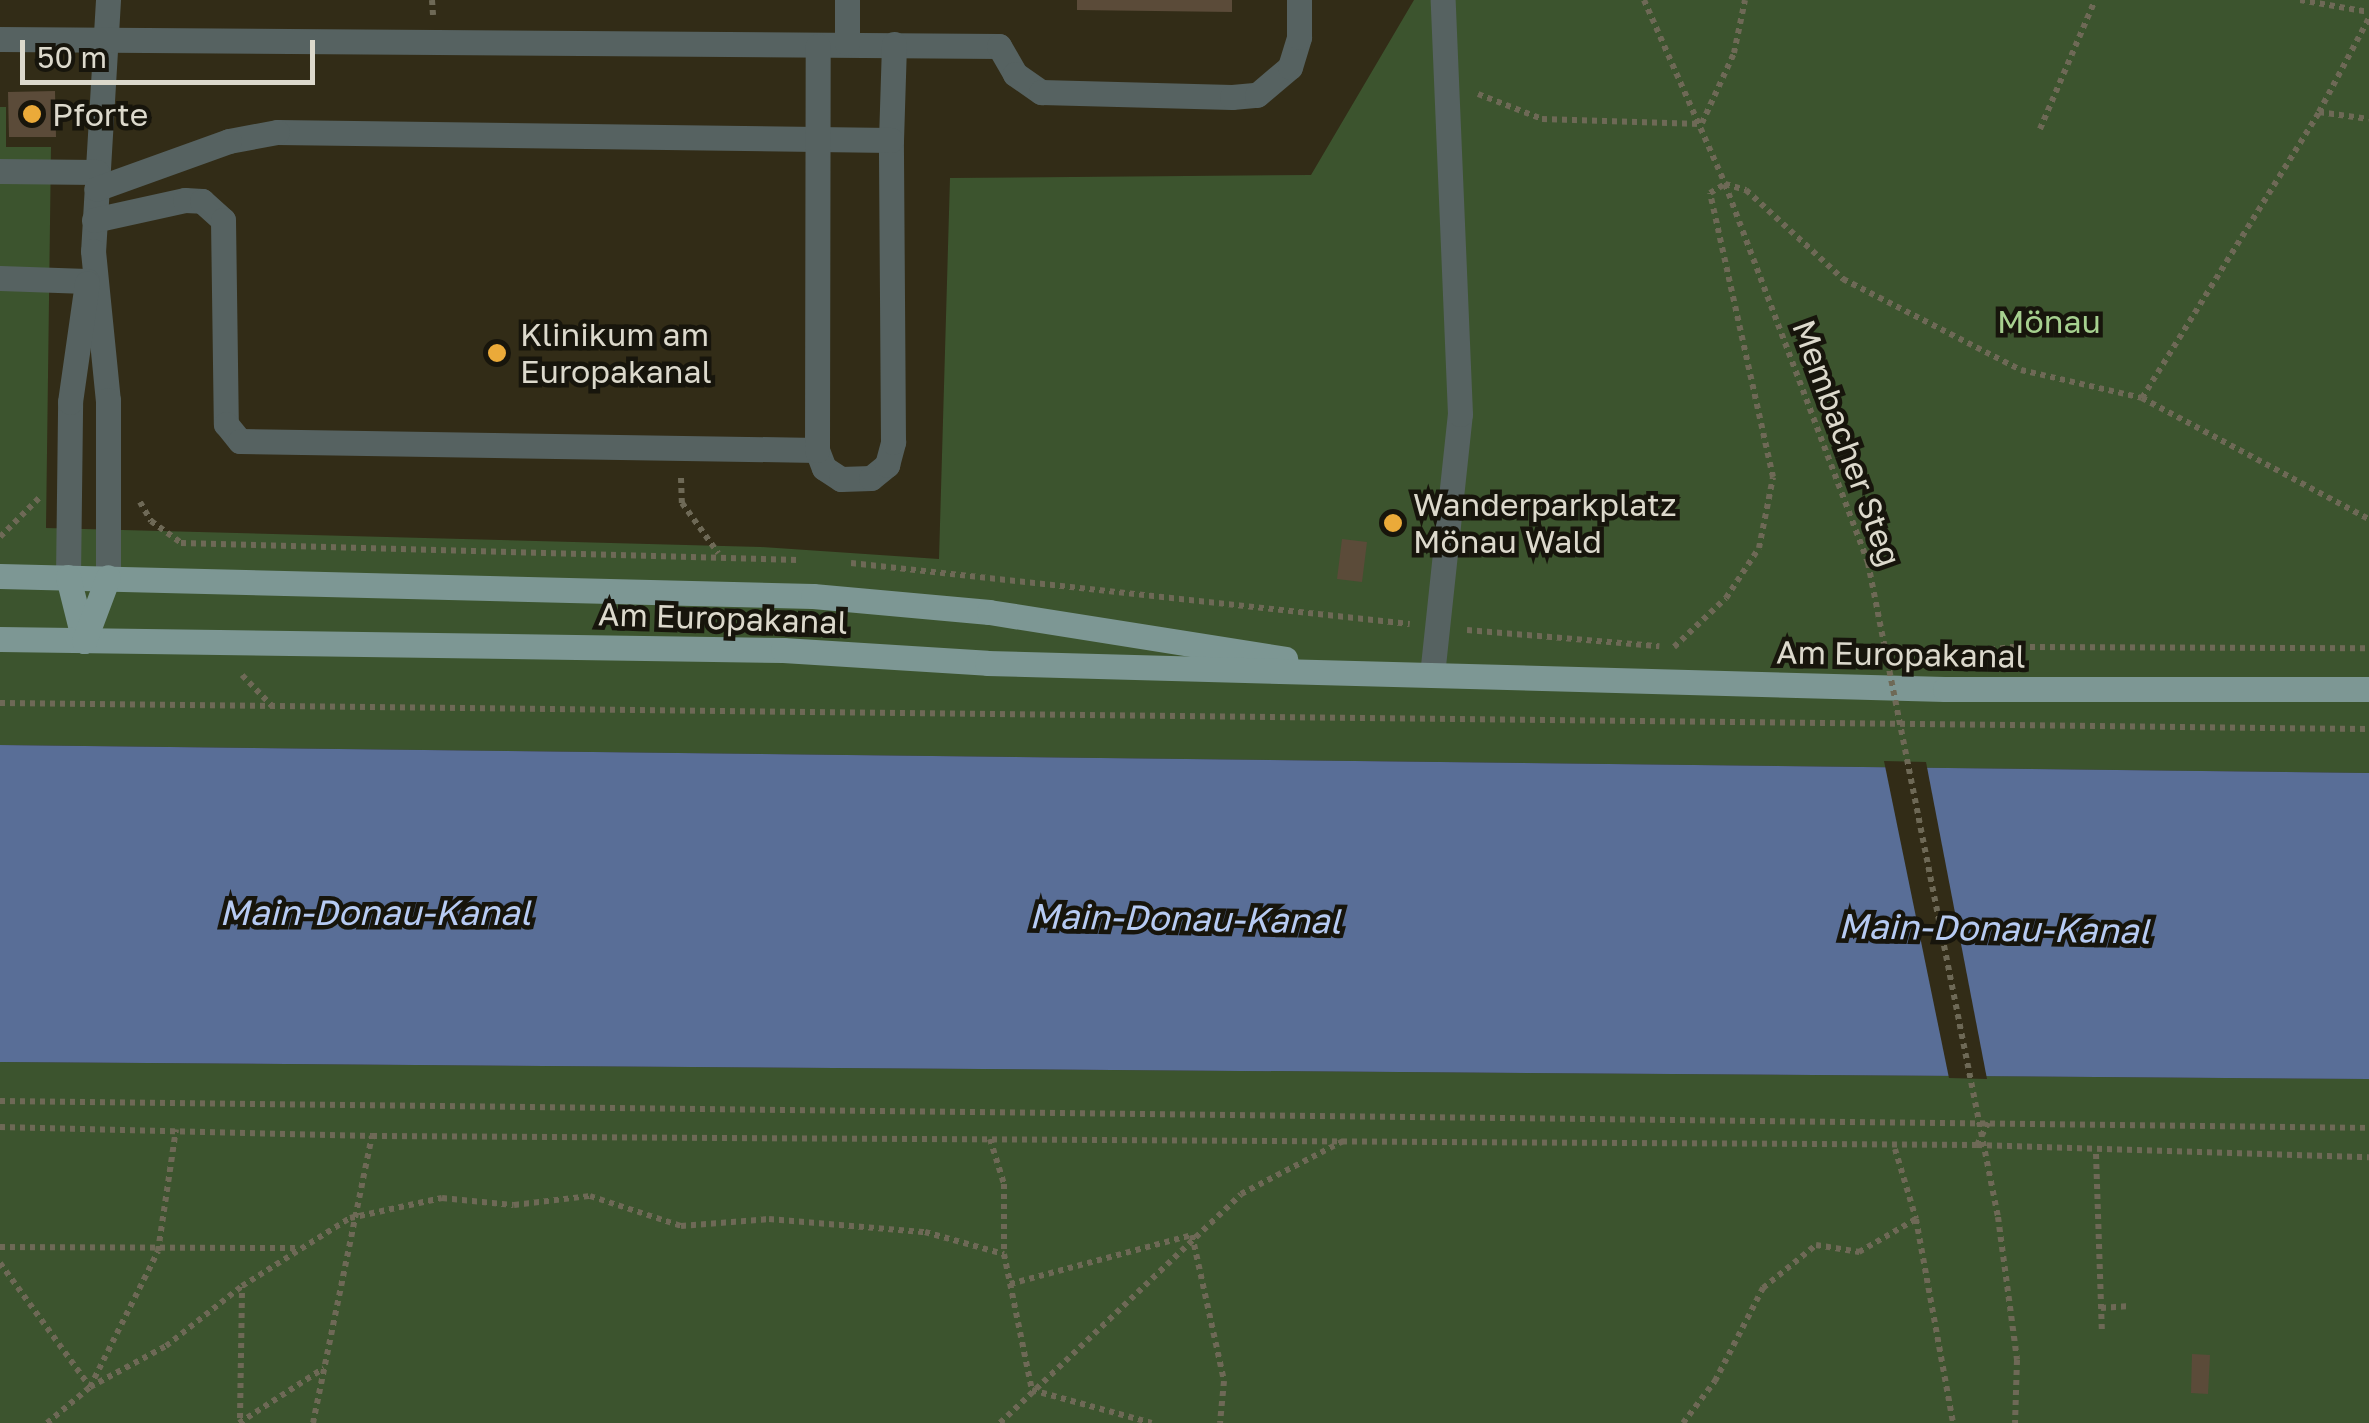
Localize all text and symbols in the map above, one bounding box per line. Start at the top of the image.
scale bar [25,20,320,82]
text: 50 m [37,39,107,75]
place label: Pforte [52,95,148,133]
marker: Pforte [21,103,43,125]
park label: Mönau [1997,302,2101,340]
street label: Membacher Steg [1785,315,1909,571]
place label: Klinikum am Europakanal [520,316,712,391]
marker: Klinikum am Europakanal [484,340,510,366]
place label: Wanderparkplatz Mönau Wald [1413,486,1677,561]
marker: Wanderparkplatz Mönau Wald [1382,512,1404,534]
street label: Am Europakanal [598,594,848,642]
street label: Am Europakanal [1776,633,2026,675]
water label: Main-Donau-Kanal [219,891,531,933]
water label: Main-Donau-Kanal [1029,894,1341,942]
water label: Main-Donau-Kanal [1838,904,2150,952]

